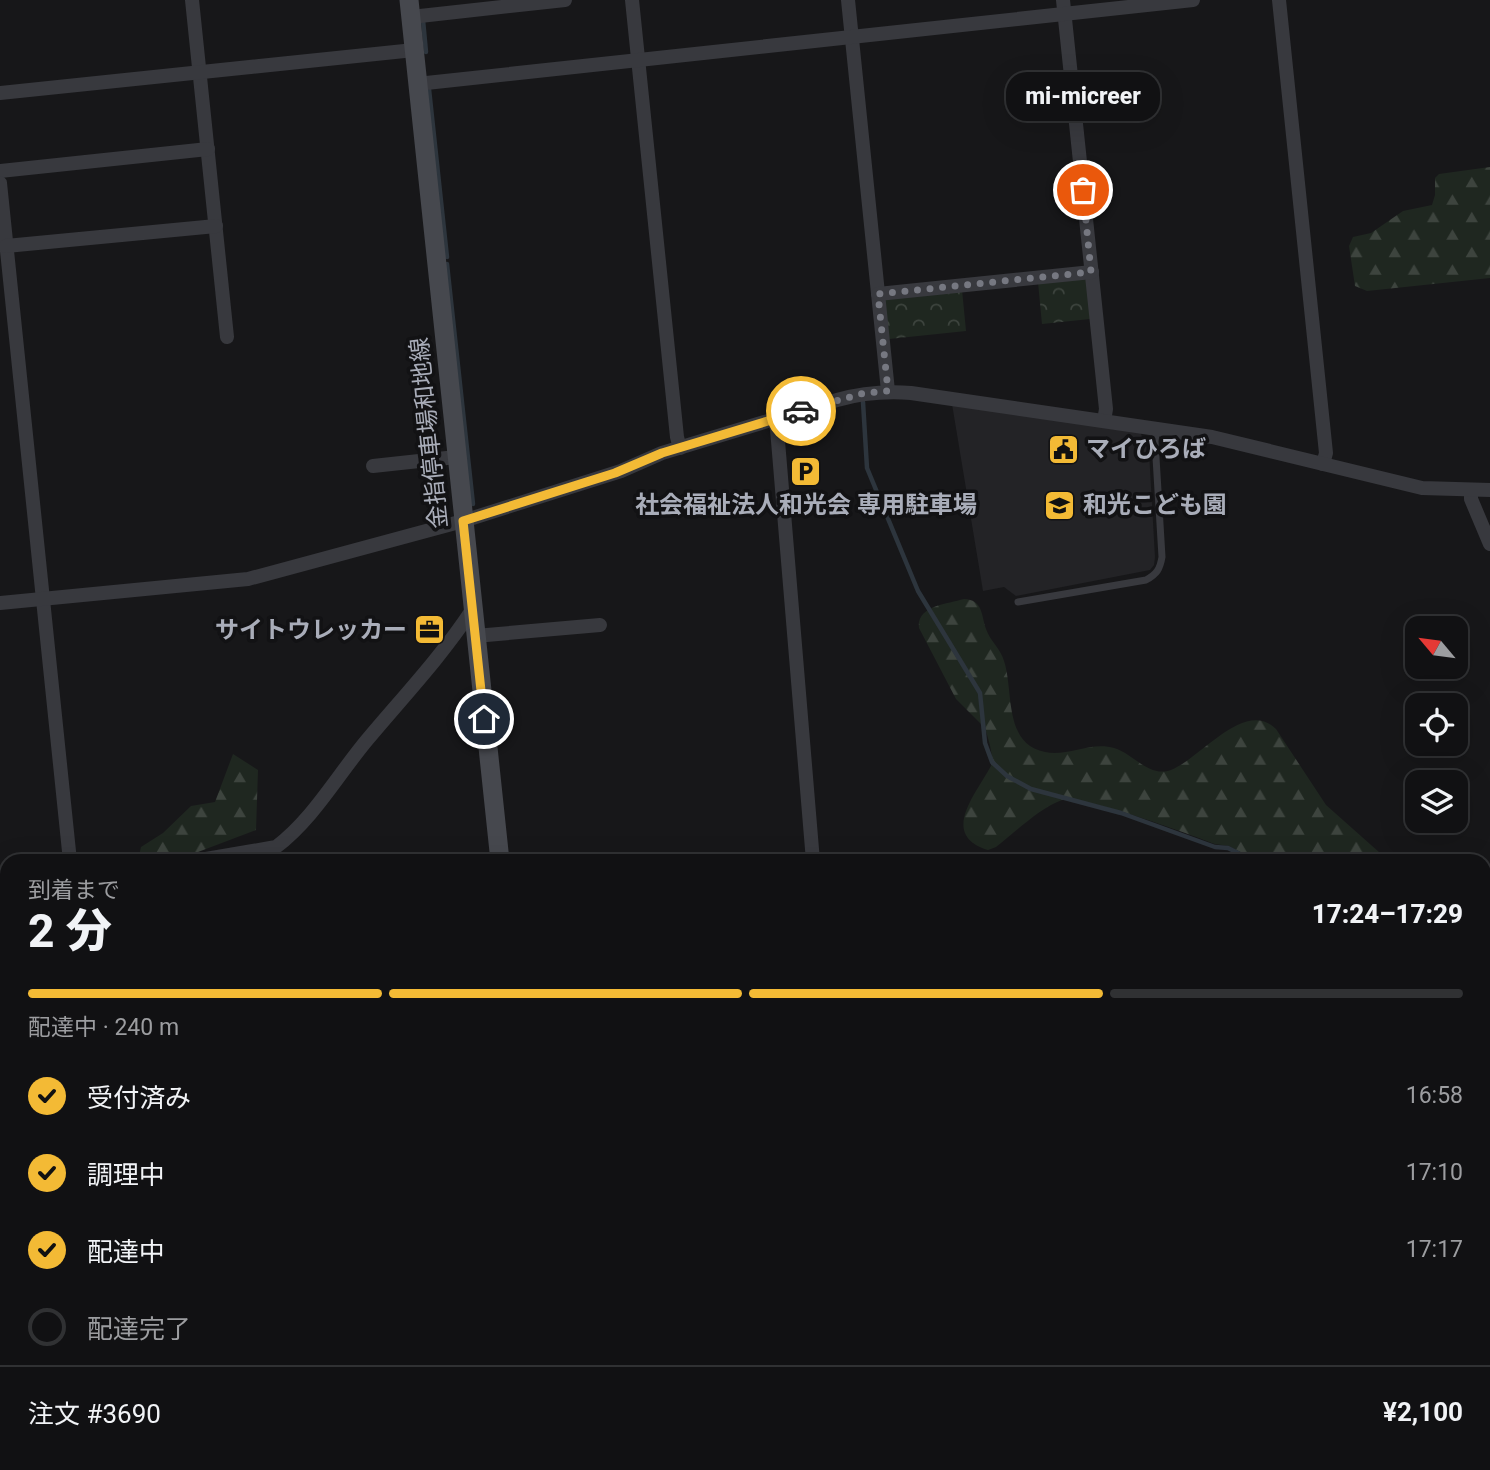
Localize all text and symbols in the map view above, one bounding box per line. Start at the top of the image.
callout: mi-micreer [1006,71,1160,120]
text: mi-micreer [1025,83,1141,110]
pin [1053,160,1113,220]
icon: bag [1064,171,1102,209]
street label: 金指停車場和地線 [405,336,453,530]
courier [766,376,836,446]
icon: car [782,392,820,430]
public building icon: マイひろば [1046,432,1080,466]
place label: マイひろば [1086,435,1206,463]
parking icon: 社会福祉法人和光会 専用駐車場 [789,454,823,488]
school or university icon: 和光こども園 [1043,488,1077,522]
place label: 社会福祉法人和光会 専用駐車場 [635,491,977,519]
place label: 和光こども園 [1083,491,1227,519]
office icon: サイトウレッカー [413,613,447,647]
place label: サイトウレッカー [215,616,407,644]
north arrow [1405,616,1468,679]
map controls [1405,616,1468,833]
pin [454,689,514,749]
button: locate [1405,693,1468,756]
icon: home [465,700,503,738]
button: layers [1405,770,1468,833]
text: 到着まで [28,877,120,904]
text: 17:24–17:29 [1312,899,1463,929]
text: 2 分 [28,904,112,958]
text: 配達中 · 240 m [28,1014,179,1041]
icon: check [28,1077,66,1115]
text: 16:58 [1406,1082,1463,1109]
text: 受付済み [87,1083,191,1113]
icon: check [28,1154,66,1192]
text: 17:10 [1406,1159,1463,1186]
text: 調理中 [87,1160,165,1190]
icon: check [28,1231,66,1269]
text: 17:17 [1406,1236,1463,1263]
text: 配達中 [87,1237,165,1267]
text: 配達完了 [87,1314,191,1344]
text: ¥2,100 [1383,1397,1463,1427]
text: 注文 #3690 [28,1399,161,1429]

